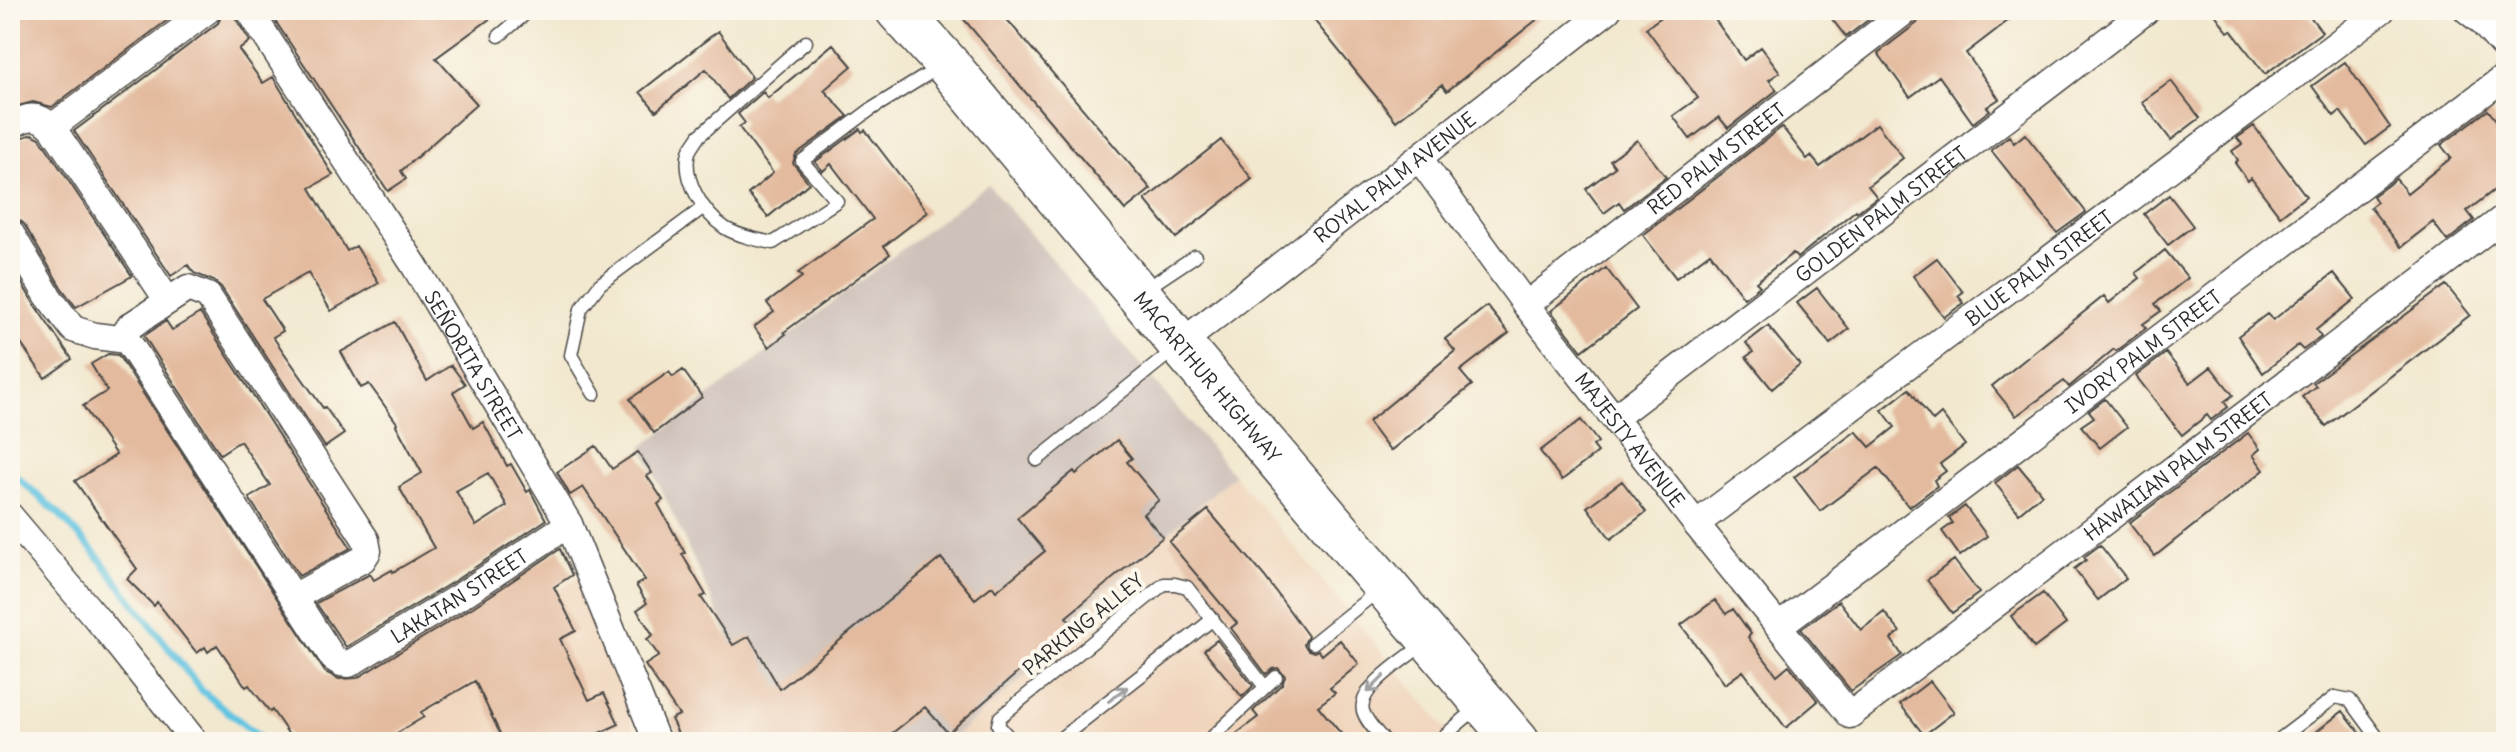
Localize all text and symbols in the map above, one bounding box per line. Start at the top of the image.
street label: RED PALM STREET [1642,97,1790,219]
street label: ROYAL PALM AVENUE [1308,106,1480,248]
street label: GOLDEN PALM STREET [1790,140,1972,287]
street label: BLUE PALM STREET [1960,204,2117,331]
street label: IVORY PALM STREET [2060,284,2226,418]
street label: SEÑORITA STREET [420,286,528,444]
street label: MACARTHUR HIGHWAY [1129,286,1287,467]
street label: MAJESTY AVENUE [1570,367,1691,512]
street label: HAWAIIAN PALM STREET [2078,386,2277,546]
street label: LAKATAN STREET [386,543,532,648]
street label: PARKING ALLEY [1017,568,1149,680]
one-way arrow [1367,674,1387,694]
one-way arrow [1107,686,1128,703]

